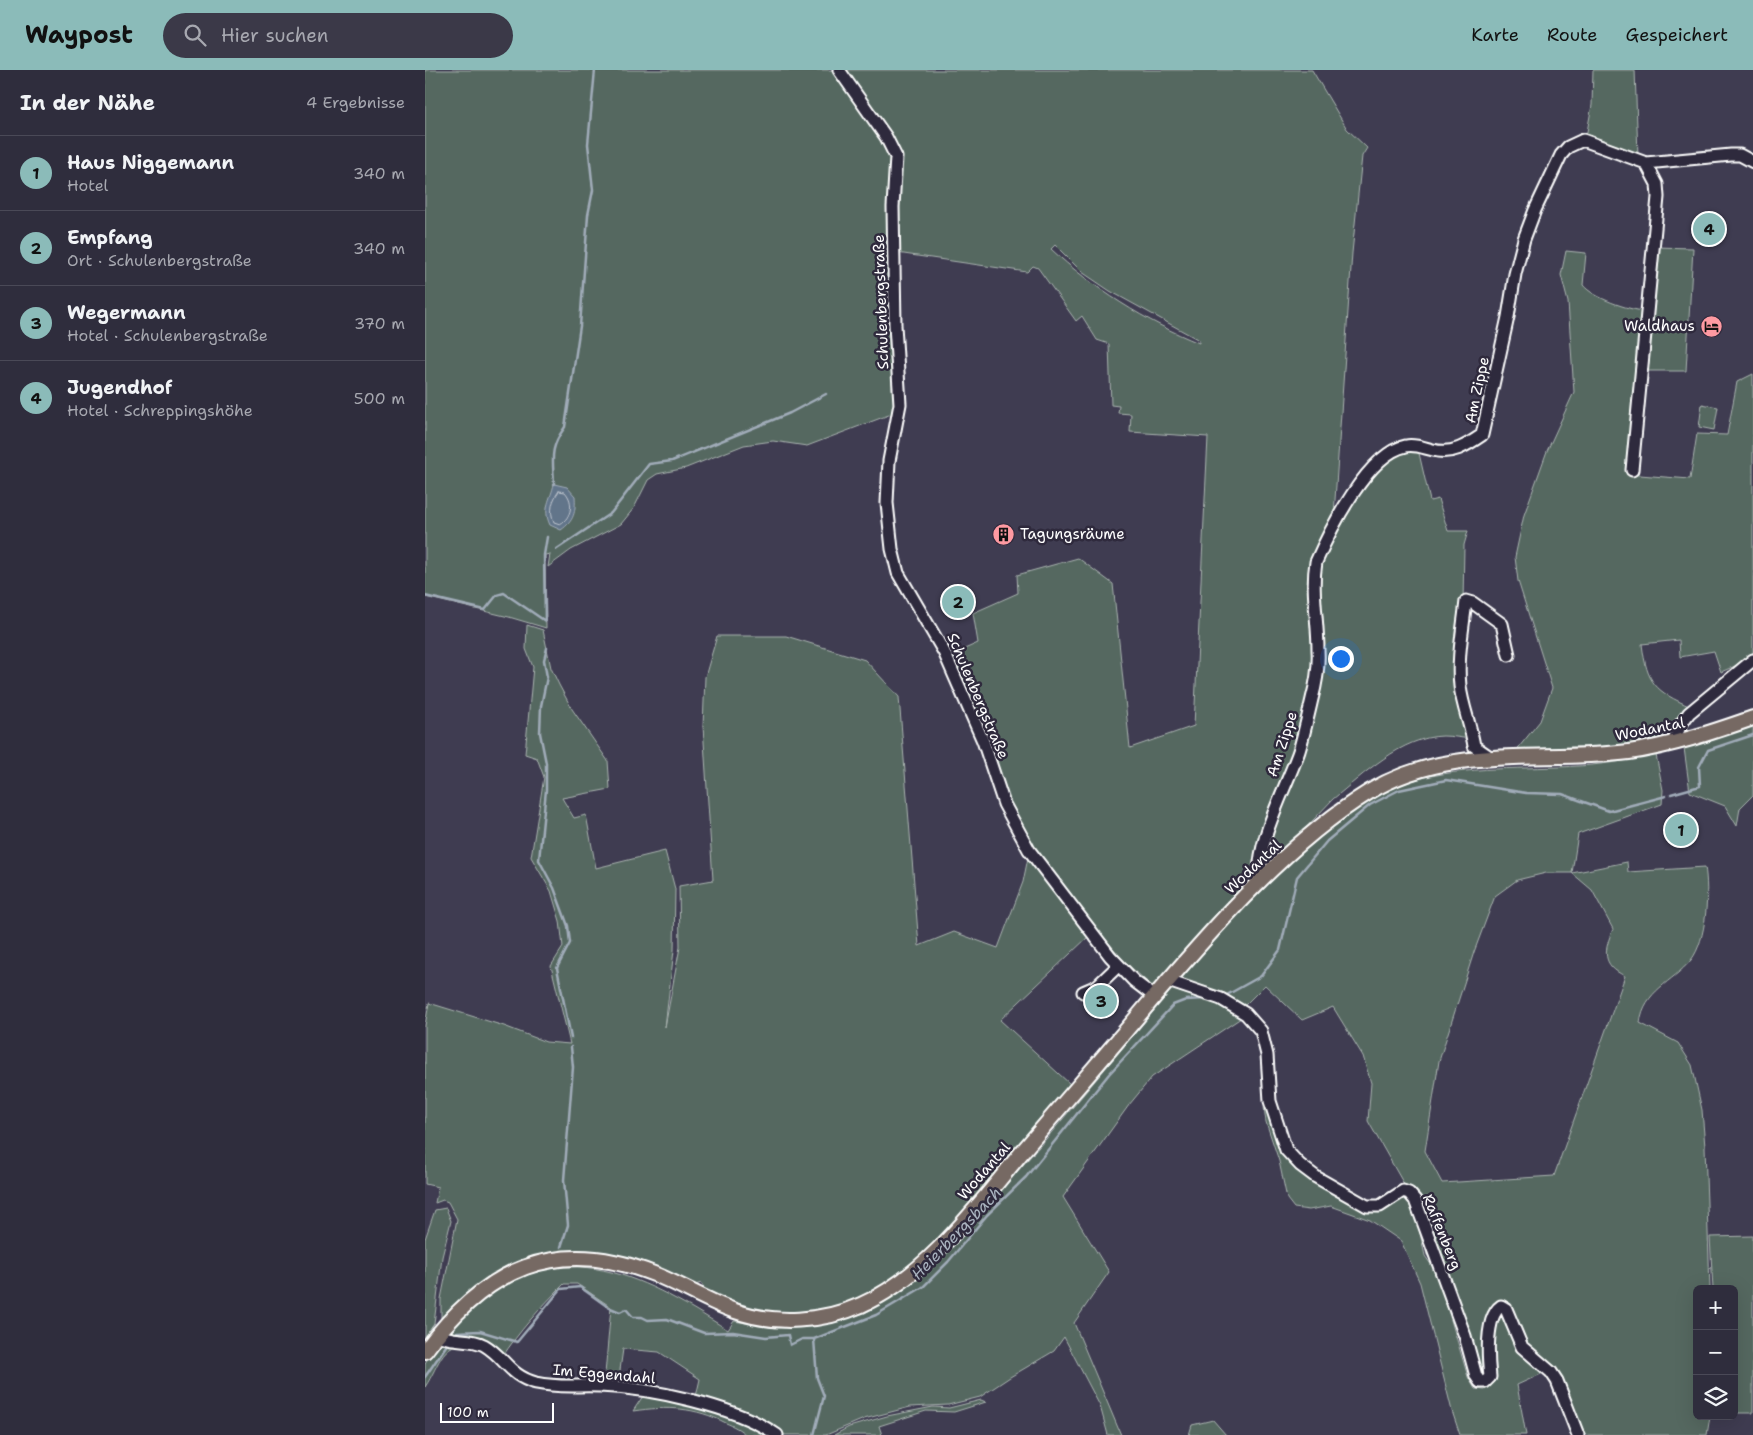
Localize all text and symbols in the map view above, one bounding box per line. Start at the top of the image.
search box [163,13,513,58]
text: Waypost [25,19,133,51]
icon: search [181,21,209,49]
text: Hier suchen [221,23,328,48]
text: Karte [1471,23,1519,47]
text: Route [1547,23,1598,47]
text: Gespeichert [1626,23,1728,47]
text: In der Nähe [20,89,155,117]
text: 4 Ergebnisse [306,92,405,113]
text: Haus Niggemann [67,150,234,175]
text: 1 [32,163,40,184]
text: 340 m [353,163,405,184]
text: Hotel [67,175,108,196]
pin: 4 [1693,210,1725,248]
text: Empfang [67,225,153,250]
street label: Schulenbergstraße [869,234,893,370]
text: 2 [30,238,42,259]
text: 340 m [353,238,405,259]
text: Ort · Schulenbergstraße [67,250,252,271]
text: Wegermann [67,300,186,325]
text: 3 [30,313,42,334]
text: 370 m [354,313,405,334]
hotel icon: Waldhaus [1699,314,1723,338]
place label: Waldhaus [1624,316,1695,336]
text: Hotel · Schulenbergstraße [67,325,268,346]
street label: Am Zippe [1460,355,1494,425]
text: Jugendhof [67,375,172,400]
text: 4 [30,388,42,409]
text: 500 m [354,388,405,409]
text: Hotel · Schreppingshöhe [67,400,253,421]
building icon: Tagungsräume [992,522,1016,546]
place label: Tagungsräume [1020,524,1125,544]
pin: 2 [942,583,974,621]
street label: Schulenbergstraße [942,630,1014,762]
your location [1328,646,1354,672]
street label: Am Zippe [1262,709,1302,779]
street label: Wodantal [1613,712,1687,746]
pin: 1 [1665,811,1697,849]
street label: Wodantal [1220,835,1286,898]
pin: 3 [1085,982,1117,1020]
street label: Wodantal [953,1137,1015,1204]
water label: Heierbergsbach [907,1182,1006,1284]
street label: Raffenberg [1418,1191,1466,1273]
map controls [1693,1285,1738,1420]
button: + [1693,1285,1738,1330]
button: − [1693,1330,1738,1375]
street label: Im Eggendahl [552,1360,657,1388]
button: layers [1693,1375,1738,1420]
scale bar [440,1400,554,1423]
text: 100 m [447,1403,489,1421]

